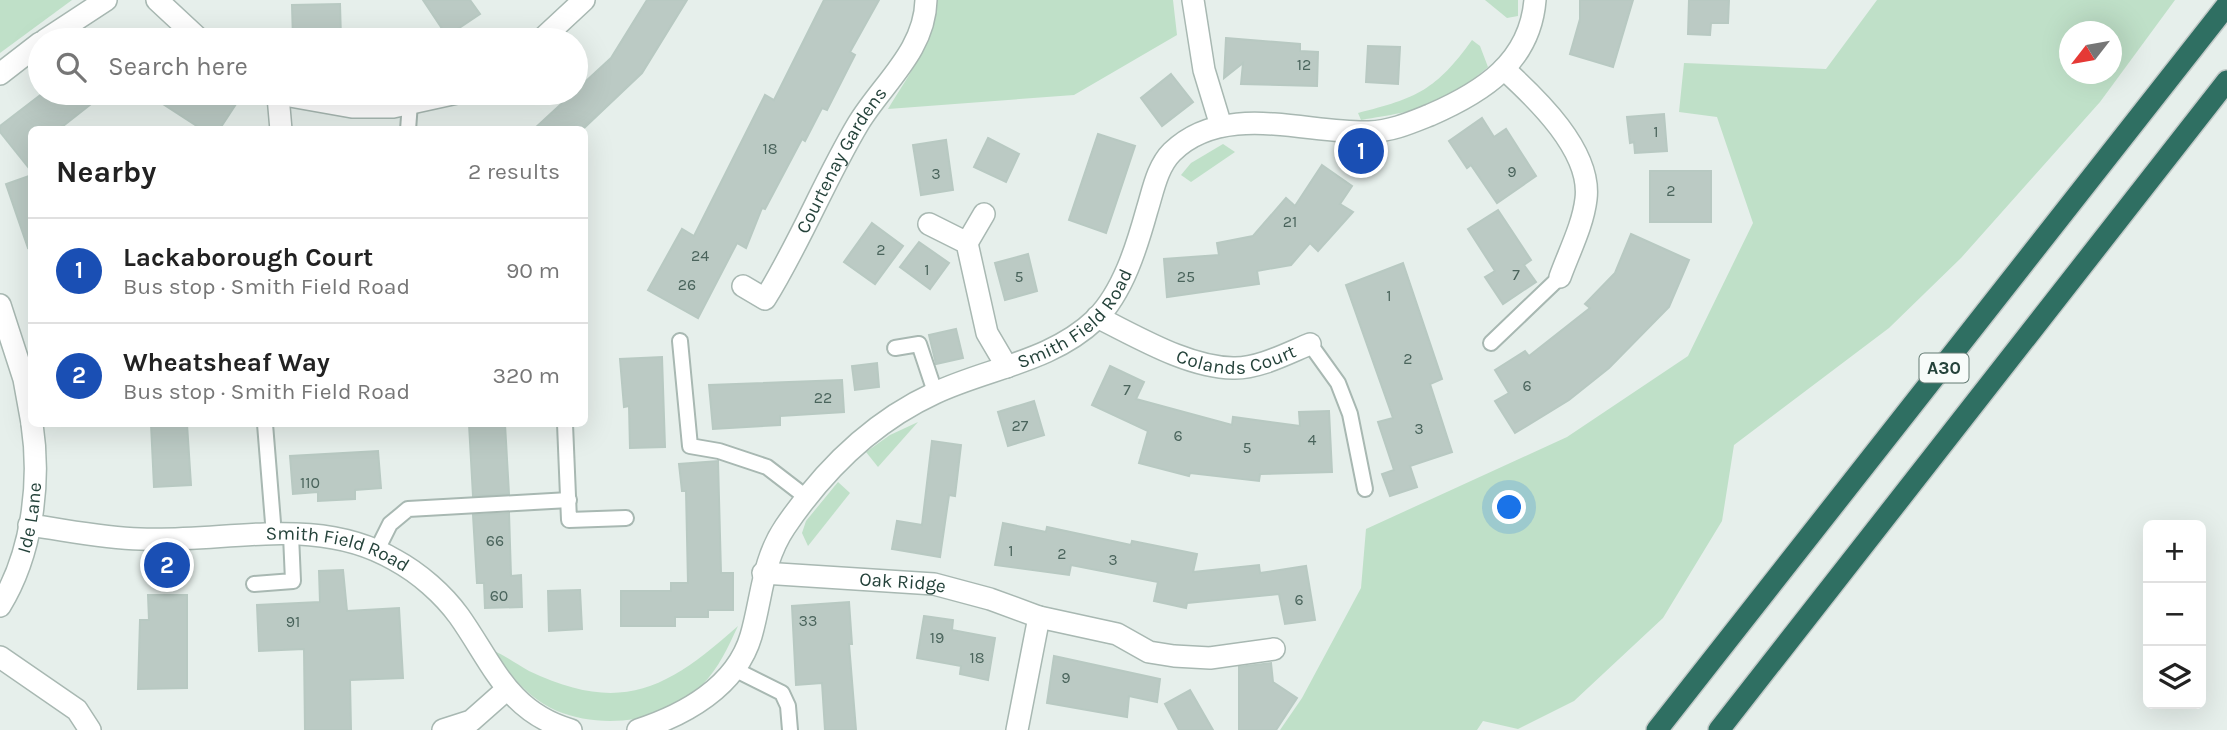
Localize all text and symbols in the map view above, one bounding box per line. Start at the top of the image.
north arrow [2059,21,2122,84]
search box [28,28,588,105]
icon: search [52,48,90,86]
text: Search here [108,51,248,82]
house number: 12 [1297,55,1311,74]
street label: Courtenay Gardens [792,83,892,237]
house number: 1 [1653,122,1659,141]
pin: 1 [1338,125,1384,177]
house number: 18 [762,139,778,158]
text: Nearby [56,154,156,190]
text: 2 results [468,158,560,185]
house number: 9 [1507,162,1517,181]
house number: 3 [931,164,941,183]
house number: 2 [1666,181,1676,200]
house number: 21 [1283,212,1297,231]
house number: 2 [876,240,886,259]
text: Lackaborough Court [123,242,373,273]
house number: 24 [691,246,709,265]
text: 1 [75,257,83,284]
text: 90 m [506,257,560,284]
house number: 1 [924,260,930,279]
street label: Smith Field Road [1014,265,1137,373]
house number: 7 [1512,265,1520,284]
house number: 5 [1014,267,1024,286]
house number: 25 [1177,267,1195,286]
text: Bus stop · Smith Field Road [123,273,410,300]
house number: 26 [678,275,696,294]
house number: 1 [1386,286,1392,305]
street label: Colands Court [1173,340,1299,379]
text: Wheatsheaf Way [123,347,330,378]
house number: 2 [1403,349,1413,368]
road number: A30 [1920,354,1968,382]
text: 2 [72,362,86,389]
text: 320 m [492,362,560,389]
house number: 6 [1522,376,1532,395]
text: Bus stop · Smith Field Road [123,378,410,405]
house number: 7 [1123,380,1131,399]
house number: 22 [814,388,832,407]
house number: 27 [1012,416,1029,435]
house number: 3 [1414,419,1424,438]
house number: 6 [1173,426,1183,445]
house number: 4 [1308,430,1317,449]
house number: 5 [1242,438,1252,457]
house number: 110 [300,473,320,492]
street label: Ide Lane [13,482,46,556]
your location [1492,490,1526,524]
map controls [2143,520,2206,709]
button: + [2143,520,2206,583]
street label: Smith Field Road [265,523,413,577]
house number: 66 [486,531,504,550]
pin: 2 [144,539,190,591]
house number: 1 [1008,541,1014,560]
house number: 2 [1057,544,1067,563]
house number: 3 [1108,550,1118,569]
street label: Oak Ridge [859,568,949,598]
button: − [2143,583,2206,646]
house number: 60 [490,586,508,605]
house number: 6 [1294,590,1304,609]
house number: 33 [799,611,817,630]
house number: 91 [286,612,300,631]
house number: 19 [930,628,944,647]
button: layers [2143,646,2206,709]
house number: 18 [969,648,985,667]
house number: 9 [1061,668,1071,687]

